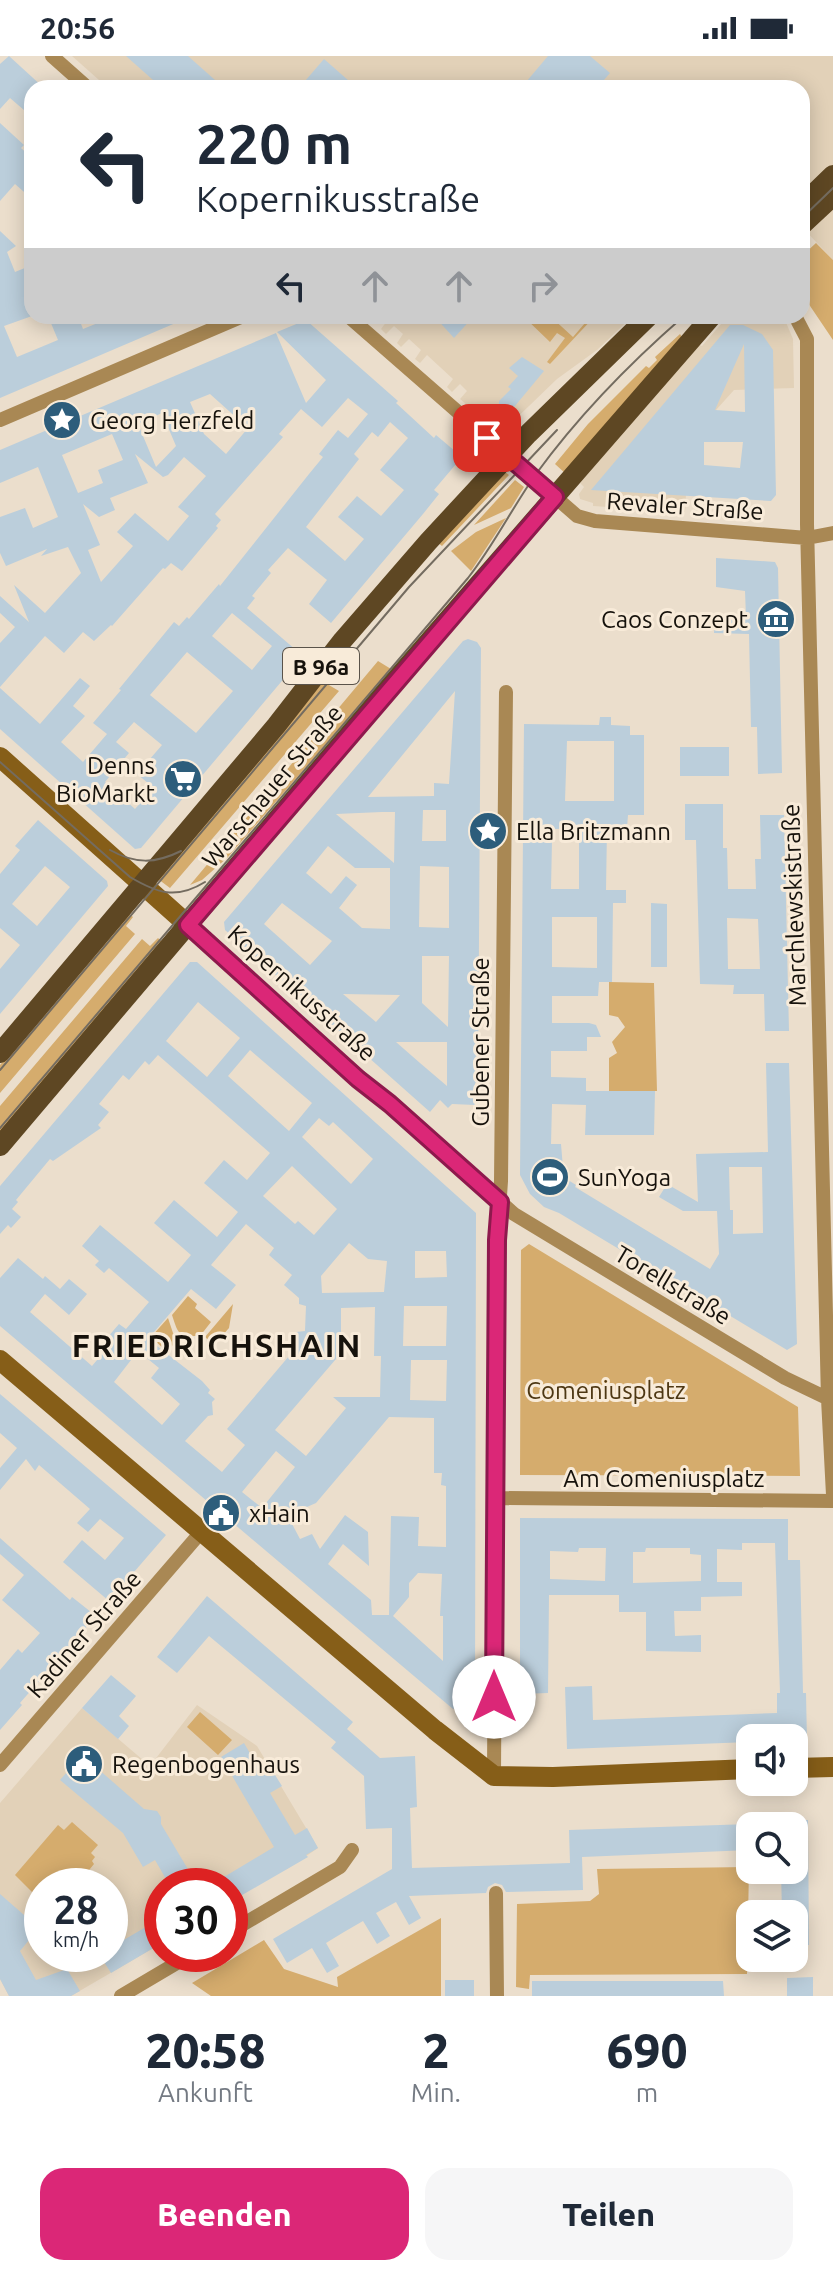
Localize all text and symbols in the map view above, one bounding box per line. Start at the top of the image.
text: 20:56 [40,11,115,45]
icon: left [64,112,168,216]
text: 220 m [196,112,352,175]
text: Kopernikusstraße [196,178,480,219]
icon: left [269,264,313,308]
icon: ahead [353,264,397,308]
icon: ahead [437,264,481,308]
icon: right [521,264,565,308]
place icon: Georg Herzfeld [41,399,83,441]
pin [453,404,521,472]
place label: Georg Herzfeld [90,407,254,434]
icon: arrive [465,416,509,460]
street label: Revaler Straße [606,487,764,525]
museum icon: Caos Conzept [755,598,797,640]
place label: Caos Conzept [601,606,749,633]
road number: B 96a [283,648,359,684]
street label: Warschauer Straße [196,699,348,873]
place label: Denns BioMarkt [56,752,156,807]
supermarket icon: Denns BioMarkt [162,758,204,800]
street label: Marchlewskistraße [777,803,811,1007]
place icon: Ella Britzmann [467,810,509,852]
place label: Ella Britzmann [516,818,671,845]
street label: Kopernikusstraße [223,920,381,1066]
street label: Gubener Straße [467,957,494,1127]
sports icon: SunYoga [529,1156,571,1198]
place label: SunYoga [578,1164,671,1191]
street label: Torellstraße [610,1240,736,1330]
district label: FRIEDRICHSHAIN [72,1327,362,1363]
park label: Comeniusplatz [526,1377,686,1404]
street label: Am Comeniusplatz [563,1465,765,1492]
public building icon: xHain [200,1492,242,1534]
place label: xHain [249,1500,310,1527]
street label: Kadiner Straße [21,1565,147,1703]
position arrow [452,1655,536,1739]
map controls [736,1724,808,1972]
button: sound [736,1724,808,1796]
public building icon: Regenbogenhaus [63,1743,105,1785]
place label: Regenbogenhaus [112,1751,300,1778]
button: search [736,1812,808,1884]
speed limit sign: 30 [144,1868,248,1972]
text: 28 [53,1887,99,1932]
button: layers [736,1900,808,1972]
text: km/h [53,1928,99,1951]
text: 20:58 [145,2023,265,2077]
text: 2 [422,2023,449,2077]
text: 690 [606,2023,688,2077]
text: Ankunft [158,2078,253,2107]
text: Min. [411,2078,461,2107]
text: m [636,2078,658,2107]
button: Beenden [40,2168,409,2260]
button: Teilen [425,2168,793,2260]

